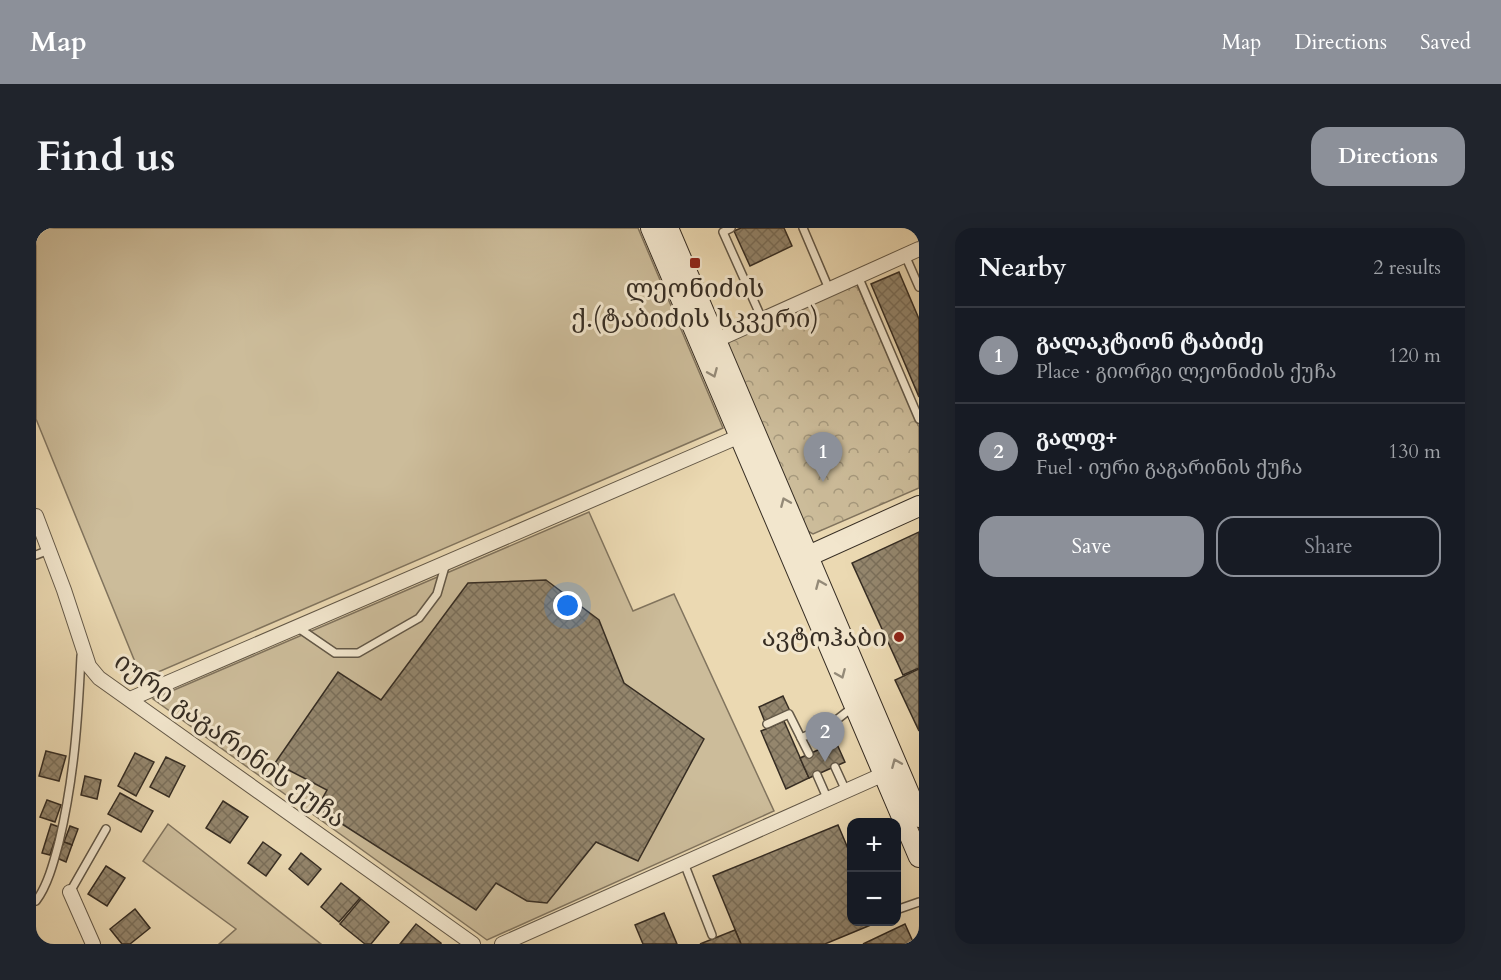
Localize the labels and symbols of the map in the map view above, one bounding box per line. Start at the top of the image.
marker: ლეონიძის ქ.(ტაბიძის სკვერი) [688,256,702,270]
place label: ლეონიძის ქ.(ტაბიძის სკვერი) [571,271,819,336]
one-way arrow [706,366,718,377]
pin: 1 [804,432,842,482]
one-way arrow [780,498,792,509]
one-way arrow [815,579,827,590]
your location [553,591,582,620]
place label: ავტოჰაბი [762,620,887,655]
marker: ავტოჰაბი [892,630,906,644]
street label: იური გაგარინის ქუჩა [107,644,353,836]
one-way arrow [834,668,846,679]
pin: 2 [806,712,844,762]
one-way arrow [891,759,903,770]

